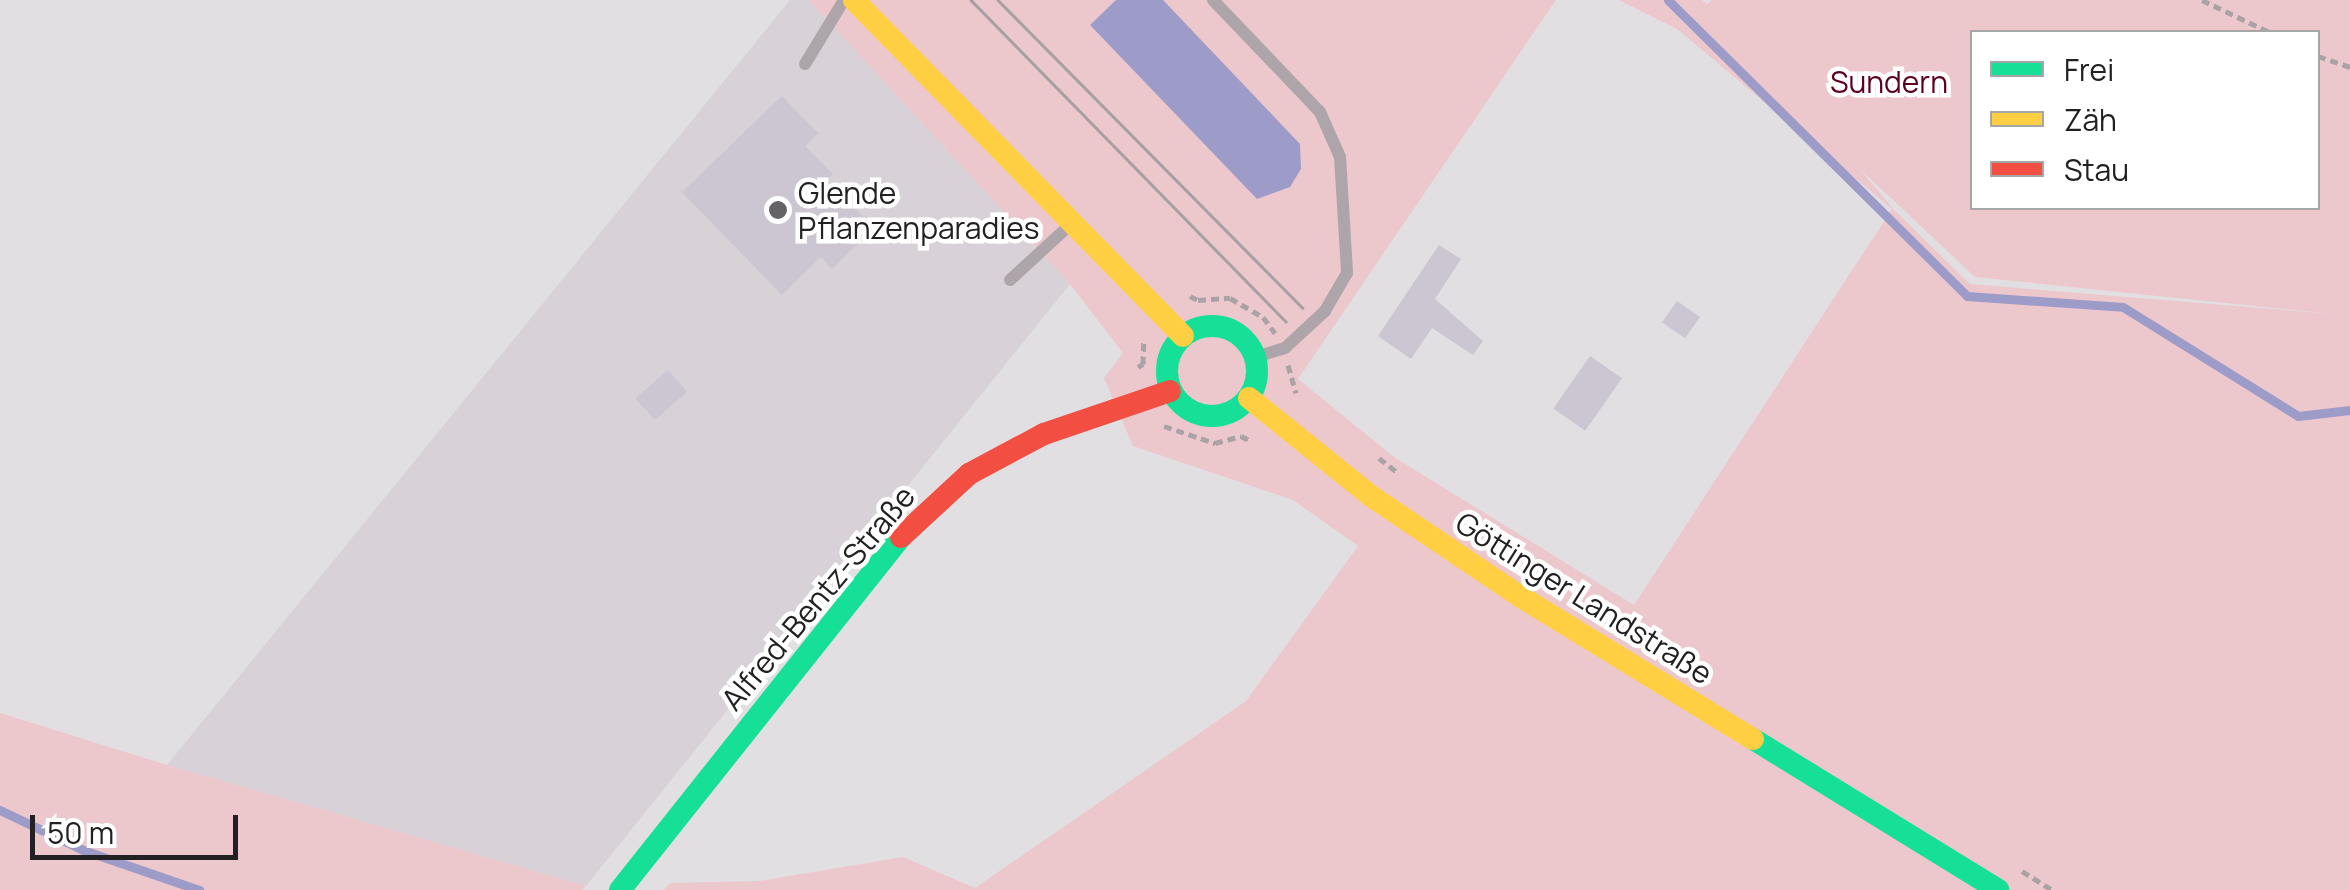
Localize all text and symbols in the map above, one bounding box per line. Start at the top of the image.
legend [1970,30,2320,210]
text: Frei [2064,49,2114,90]
park label: Sundern [1830,64,1948,100]
text: Zäh [2064,99,2117,140]
text: Stau [2064,149,2129,190]
place label: Glende Pflanzenparadies [798,175,1039,246]
marker: Glende Pflanzenparadies [767,199,789,221]
street label: Alfred-Bentz-Straße [714,479,922,717]
street label: Göttinger Landstraße [1449,504,1719,692]
scale bar [35,795,242,857]
text: 50 m [47,812,114,853]

